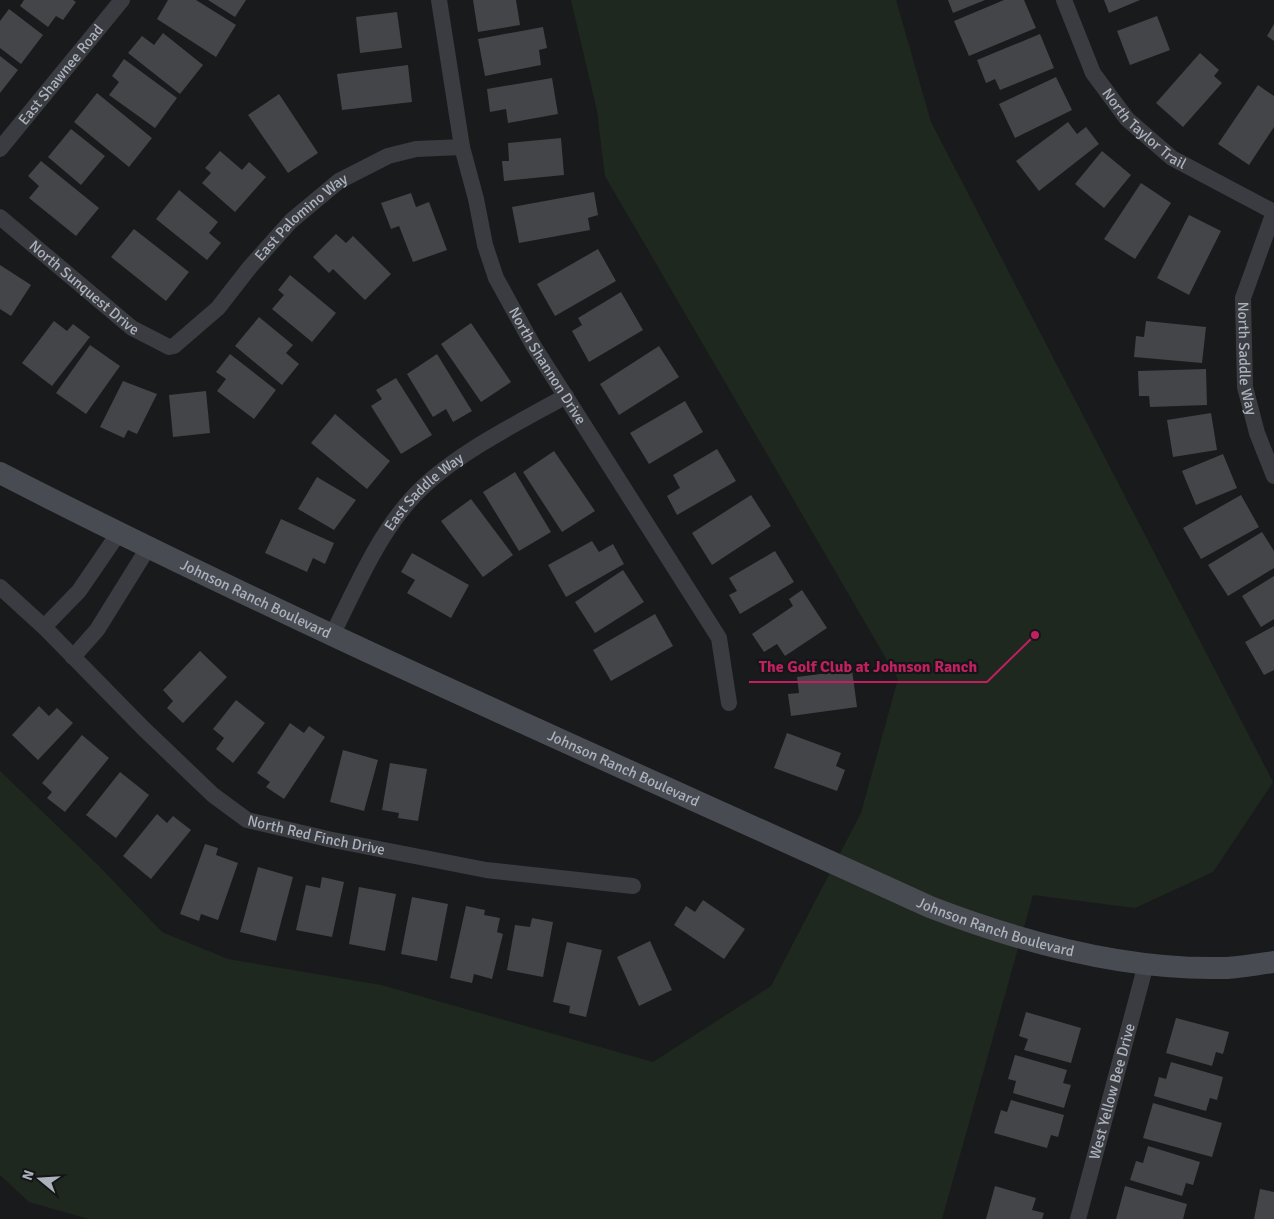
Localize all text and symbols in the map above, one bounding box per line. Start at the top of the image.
street label: East Shawnee Road [14,21,107,129]
street label: North Taylor Trail [1098,85,1189,173]
street label: East Palomino Way [251,169,350,265]
street label: North Sunquest Drive [26,237,142,339]
street label: North Saddle Way [1234,301,1261,417]
street label: North Shannon Drive [505,304,590,428]
street label: East Saddle Way [380,449,467,534]
street label: Johnson Ranch Boulevard [178,555,334,642]
callout: The Golf Club at Johnson Ranch [749,651,987,682]
text: The Golf Club at Johnson Ranch [759,657,977,677]
street label: Johnson Ranch Boulevard [545,726,702,810]
street label: North Red Finch Drive [246,811,387,859]
street label: Johnson Ranch Boulevard [914,893,1076,960]
street label: West Yellow Bee Drive [1085,1021,1139,1162]
north arrow [15,1154,65,1204]
text: N [19,1168,38,1182]

